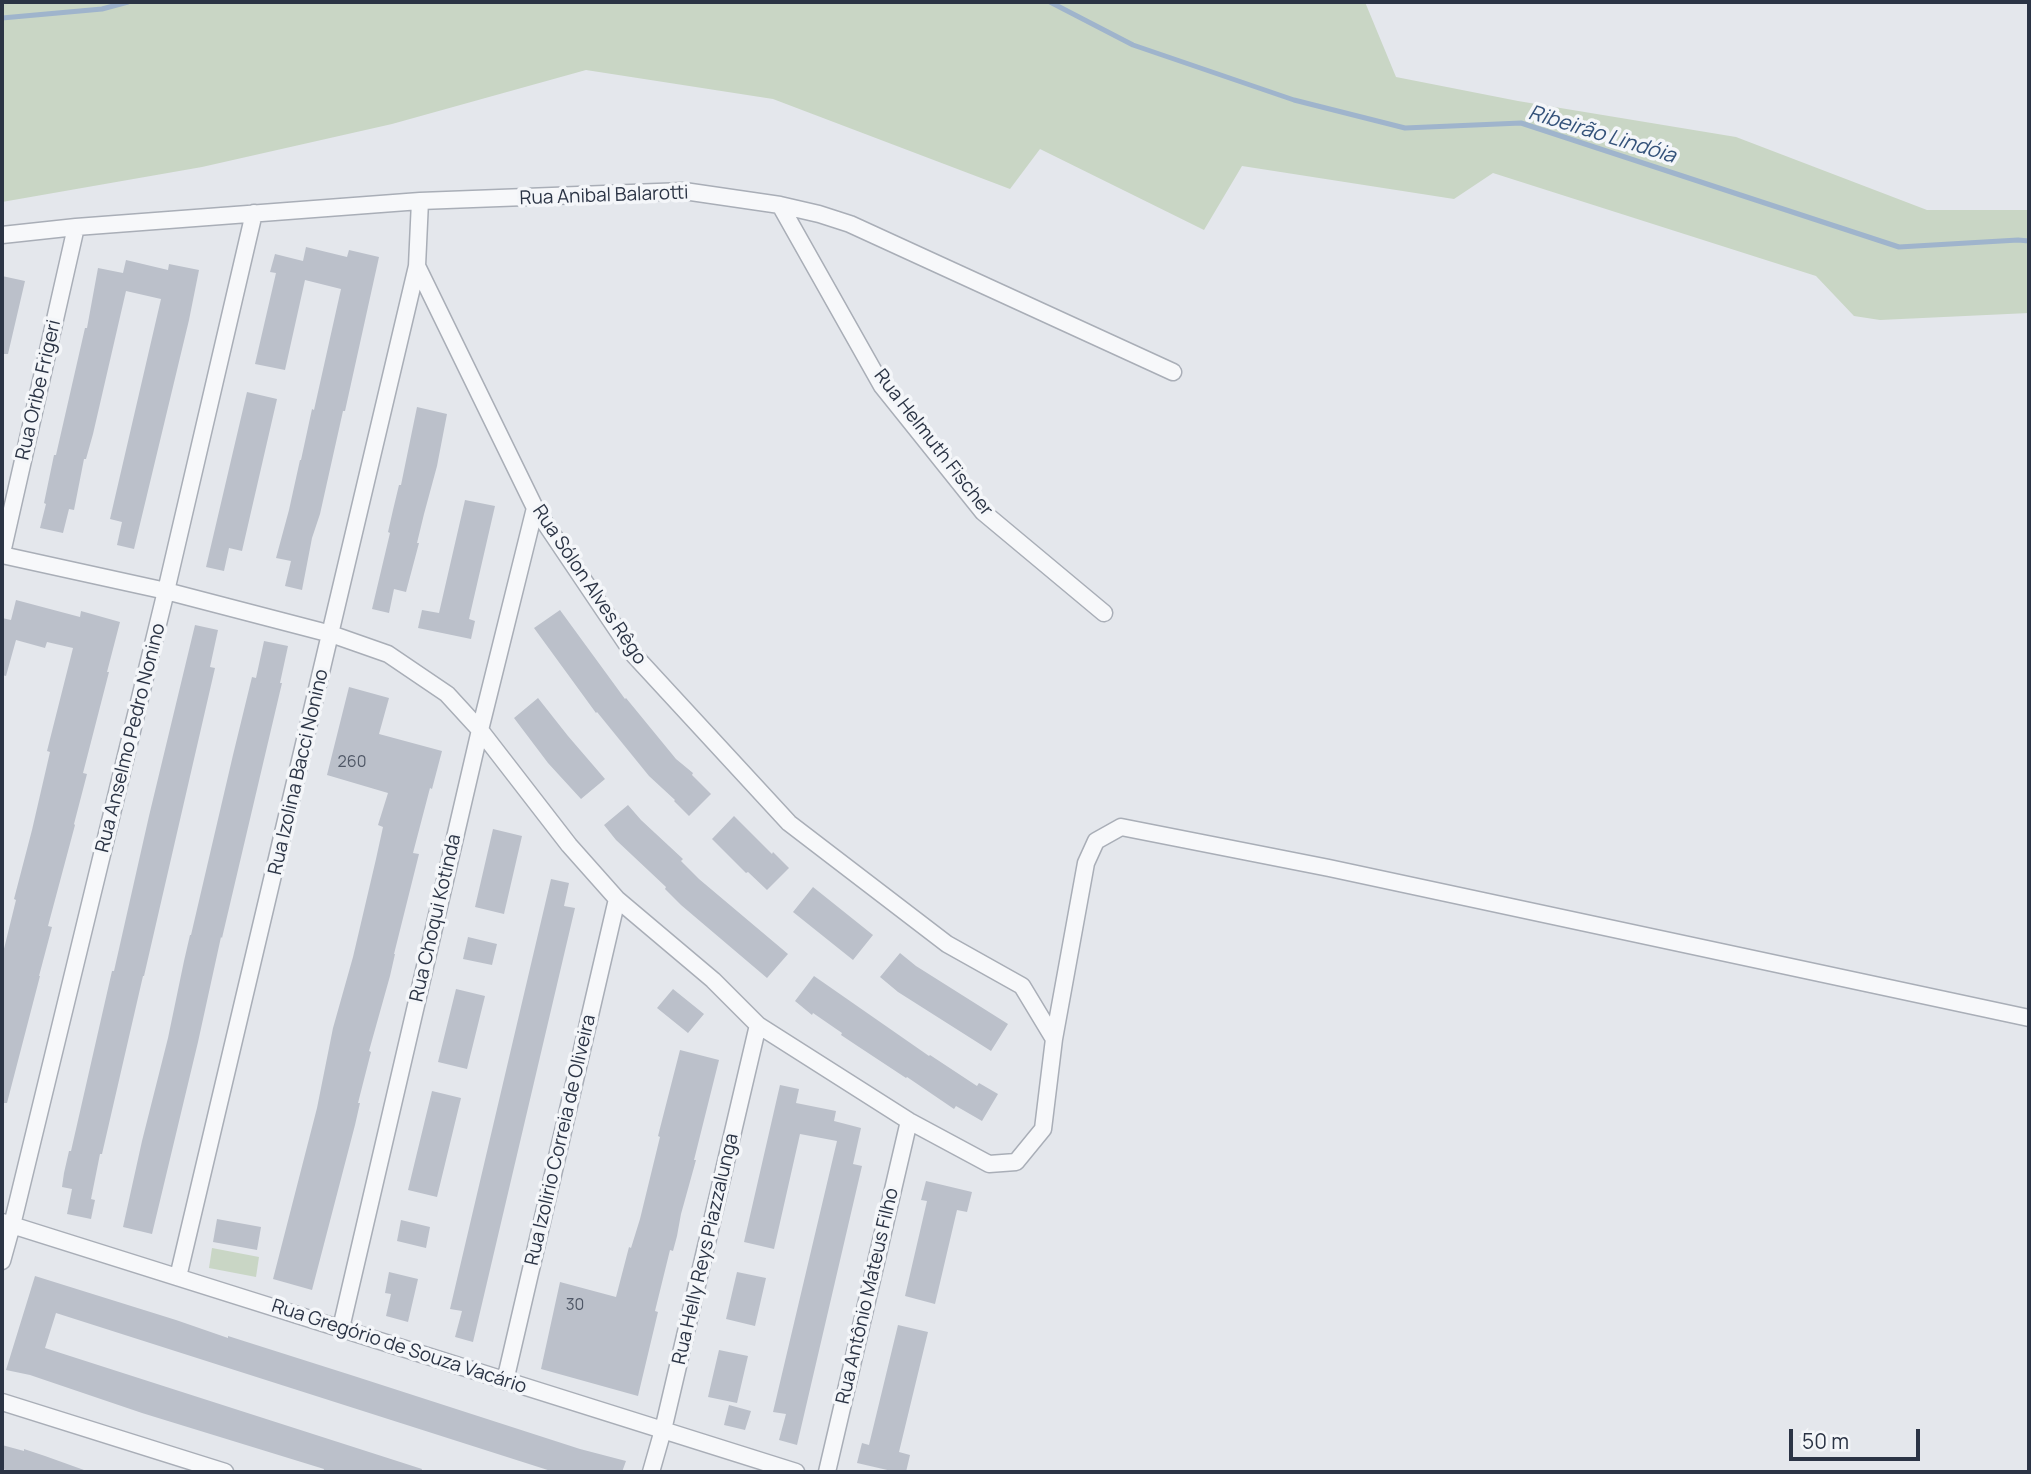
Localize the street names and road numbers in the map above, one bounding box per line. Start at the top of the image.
street label: Rua Anibal Balarotti [519,182,689,210]
street label: Rua Oribe Frigeri [12,318,66,462]
street label: Rua Helmuth Fischer [869,365,997,521]
street label: Rua Sólon Alves Rêgo [527,501,651,669]
street label: Rua Anselmo Pedro Nonino [91,621,171,855]
street label: Rua Izolina Bacci Nonino [264,667,334,877]
street label: Rua Choqui Kotinda [406,832,466,1004]
street label: Rua Izolirio Correia de Oliveira [521,1012,601,1268]
street label: Rua Helly Reys Piazzalunga [668,1131,744,1367]
street label: Rua Antônio Mateus Filho [832,1186,904,1406]
street label: Rua Gregório de Souza Vacário [269,1295,529,1399]

